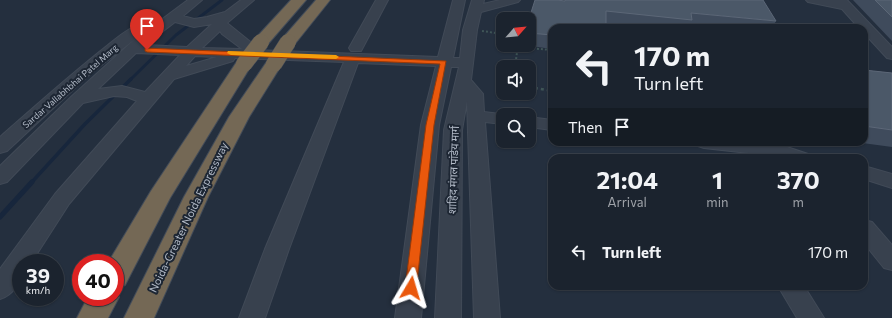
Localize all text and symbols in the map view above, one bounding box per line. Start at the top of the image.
pin [130,9,164,50]
north arrow [496,12,536,52]
map controls [496,12,536,148]
icon: arrive [136,15,158,37]
text: 170 m [634,38,710,72]
icon: left [568,40,620,92]
street label: Sardar Vallabhbhai Patel Marg [20,42,120,130]
button: sound [496,60,536,100]
text: Turn left [634,72,703,94]
button: search [496,108,536,148]
icon: arrive [611,116,633,138]
text: Then [568,118,603,136]
street label: शाहिद मंगल पांडेय मार्ग [445,125,461,214]
street label: Noida-Greater Noida Expressway [146,139,230,294]
text: 21:04 [596,165,658,194]
text: 1 [712,165,723,194]
text: 370 [777,165,820,194]
text: Arrival [607,194,647,210]
text: min [706,194,728,210]
text: m [793,194,804,210]
icon: left [568,241,590,263]
text: Turn left [602,243,661,261]
text: 170 m [808,243,848,261]
speed limit sign: 40 [72,254,124,306]
text: 39 [26,263,50,287]
position arrow [390,267,432,309]
text: km/h [26,284,50,296]

